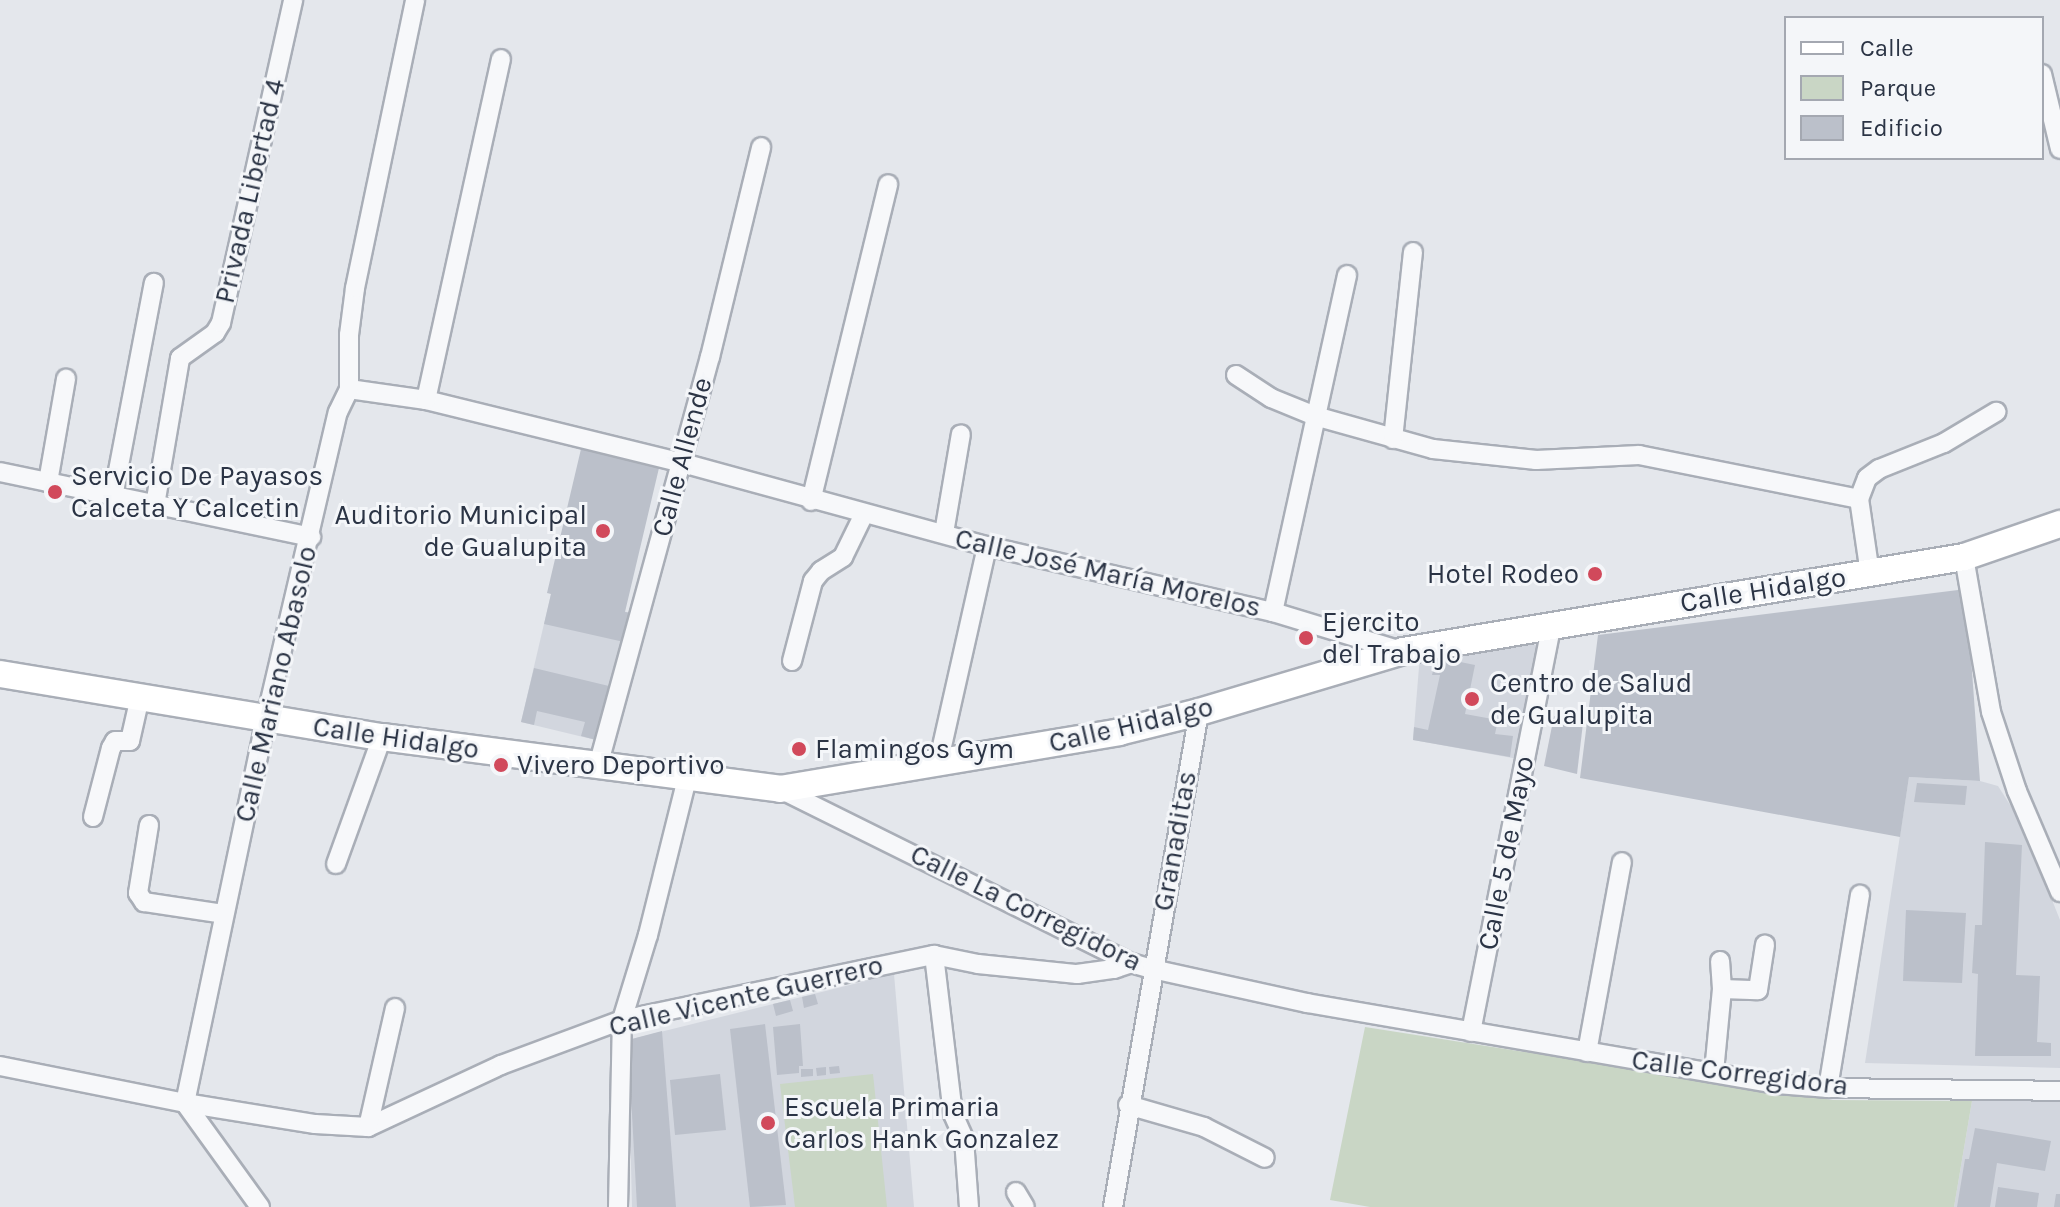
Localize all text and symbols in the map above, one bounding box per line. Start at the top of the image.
legend [1784,16,2044,160]
text: Calle [1860,34,1914,62]
text: Parque [1860,74,1936,102]
street label: Privada Libertad 4 [208,75,292,307]
text: Edificio [1860,114,1943,142]
street label: Calle Allende [645,374,719,540]
place label: Servicio De Payasos Calceta Y Calcetin [71,459,323,525]
marker: Servicio De Payasos Calceta Y Calcetin [46,483,64,501]
place label: Auditorio Municipal de Gualupita [334,498,587,564]
street label: Calle José María Morelos [952,521,1264,625]
marker: Auditorio Municipal de Gualupita [594,522,612,540]
street label: Calle Mariano Abasolo [228,543,324,825]
place label: Hotel Rodeo [1427,557,1579,591]
street label: Calle Hidalgo [1678,560,1848,620]
marker: Hotel Rodeo [1586,565,1604,583]
place label: Ejercito del Trabajo [1322,605,1461,671]
marker: Ejercito del Trabajo [1297,629,1315,647]
place label: Centro de Salud de Gualupita [1490,666,1692,732]
marker: Centro de Salud de Gualupita [1461,688,1483,710]
street label: Calle Hidalgo [1046,690,1216,760]
street label: Calle Hidalgo [311,710,481,766]
place label: Flamingos Gym [815,732,1014,766]
marker: Flamingos Gym [790,740,808,758]
place label: Vivero Deportivo [517,748,725,782]
street label: Calle 5 de Mayo [1471,753,1541,953]
marker: Vivero Deportivo [492,756,510,774]
street label: Granaditas [1146,768,1204,914]
street label: Calle La Corregidora [905,837,1147,979]
street label: Calle Vicente Guerrero [606,948,886,1044]
street label: Calle Corregidora [1630,1043,1850,1103]
place label: Escuela Primaria Carlos Hank Gonzalez [784,1090,1059,1156]
marker: Escuela Primaria Carlos Hank Gonzalez [759,1114,777,1132]

